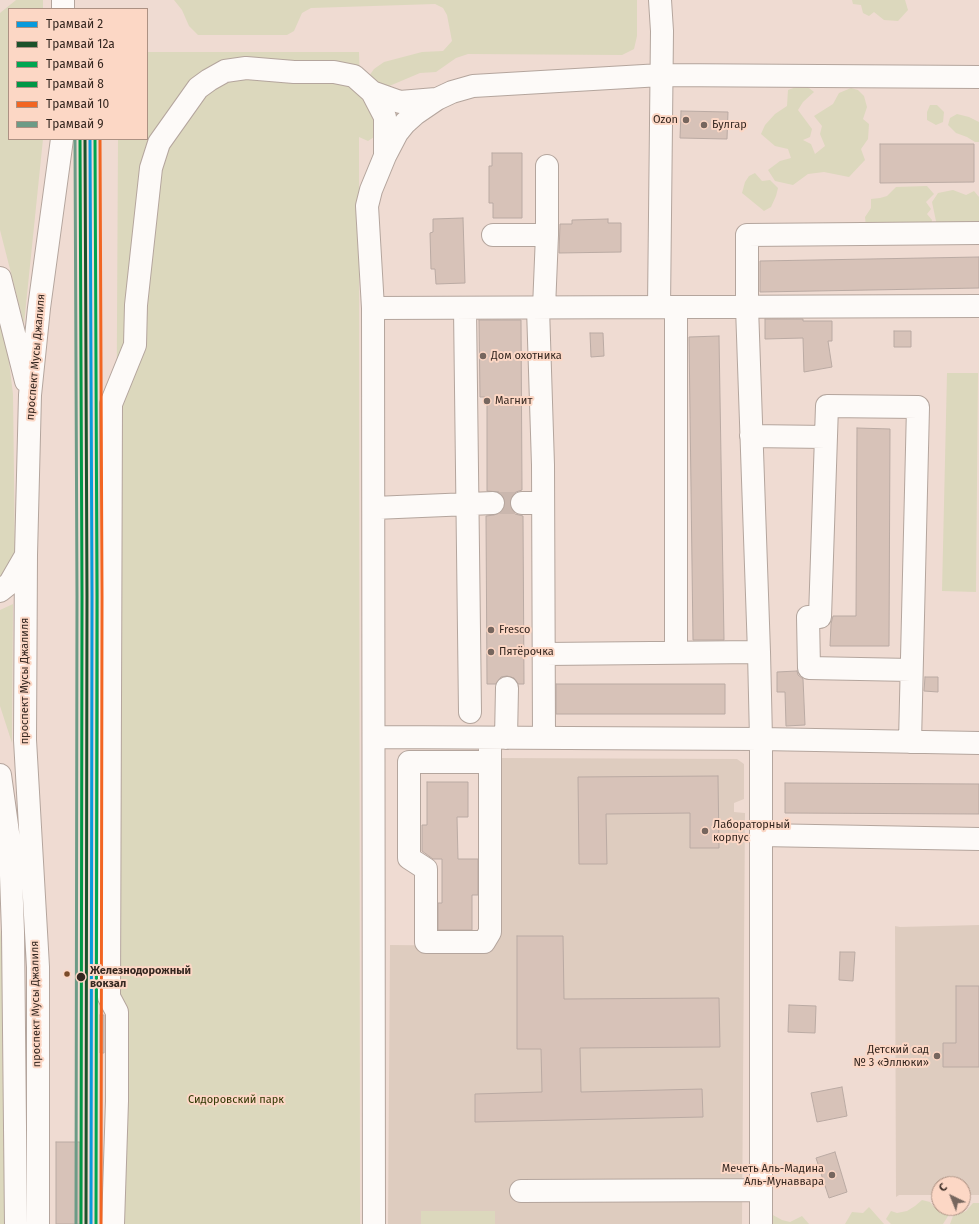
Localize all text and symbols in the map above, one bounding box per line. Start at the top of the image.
legend [8,8,148,140]
text: Трамвай 2 [46,17,103,31]
text: Трамвай 12а [46,37,115,51]
text: Трамвай 6 [46,57,104,71]
text: Трамвай 8 [46,77,104,91]
text: Трамвай 10 [46,97,109,111]
place label: Ozon [653,113,678,127]
marker: Ozon [681,115,691,125]
text: Трамвай 9 [46,117,104,131]
place label: Булгар [712,118,747,132]
marker: Булгар [699,120,709,130]
street label: проспект Мусы Джалиля [24,293,48,421]
place label: Дом охотника [491,349,562,363]
marker: Дом охотника [478,351,488,361]
place label: Магнит [495,394,532,408]
marker: Магнит [482,396,492,406]
street label: проспект Мусы Джалиля [18,618,32,744]
place label: Fresco [499,623,531,637]
marker: Fresco [486,625,496,635]
place label: Пятёрочка [499,645,554,659]
marker: Пятёрочка [486,647,496,657]
place label: Лабораторный корпус [713,818,790,844]
marker: Лабораторный корпус [700,826,710,836]
street label: проспект Мусы Джалиля [28,941,44,1067]
place label: Железнодорожный вокзал [90,964,191,990]
unlabelled marker [62,969,72,979]
marker: Железнодорожный вокзал [75,971,87,983]
place label: Детский сад № 3 «Эллюки» [854,1043,929,1069]
marker: Детский сад № 3 «Эллюки» [932,1051,942,1061]
park label: Сидоровский парк [188,1093,284,1107]
place label: Мечеть Аль-Мадина Аль-Мунаввара [722,1162,824,1188]
marker: Мечеть Аль-Мадина Аль-Мунаввара [827,1170,837,1180]
north arrow [931,1176,971,1216]
text: С [936,1181,950,1195]

